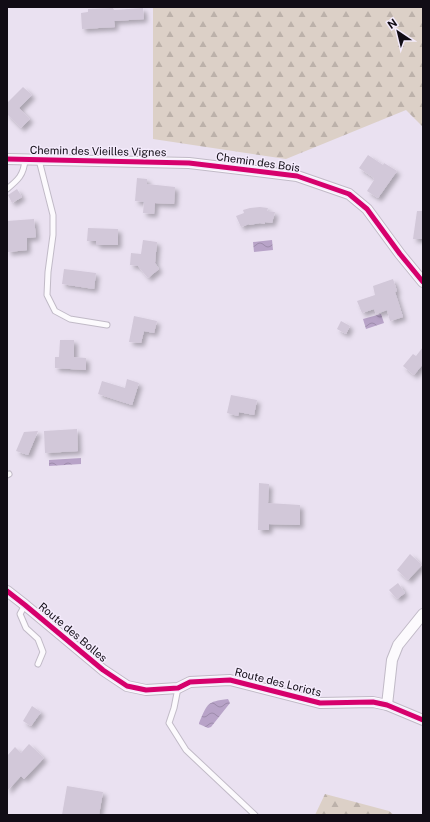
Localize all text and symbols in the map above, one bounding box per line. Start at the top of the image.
north arrow [378,12,418,52]
text: N [385,16,399,31]
street label: Chemin des Vieilles Vignes [30,144,167,158]
street label: Chemin des Bois [215,150,301,174]
street label: Route des Bolles [36,600,110,664]
street label: Route des Loriots [233,665,323,699]

